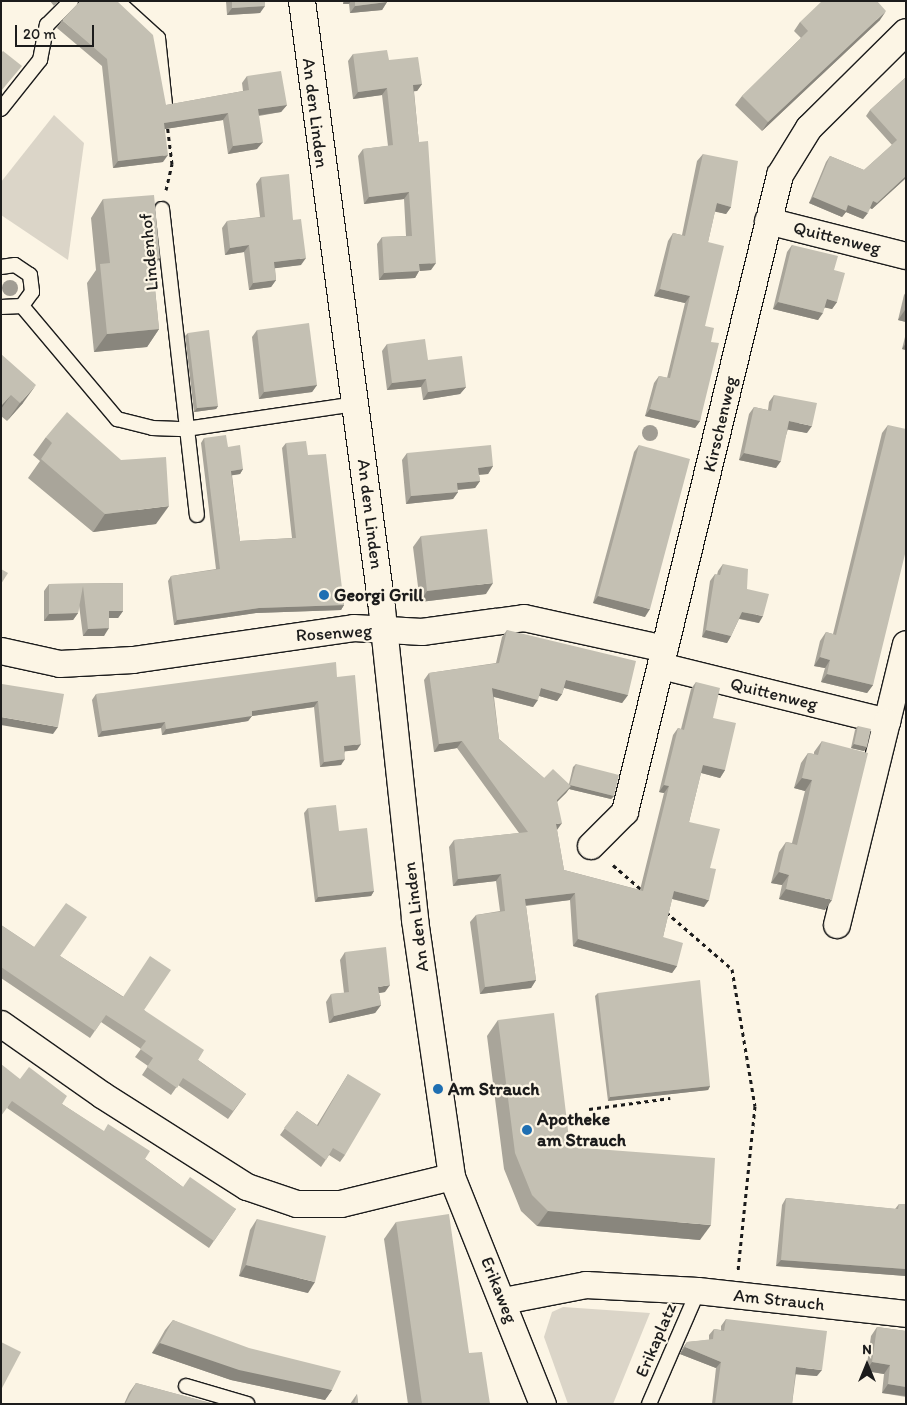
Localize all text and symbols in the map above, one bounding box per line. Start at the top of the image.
scale bar [18,15,96,47]
text: 20 m [23,25,56,43]
street label: An den Linden [298,57,332,169]
street label: Lindenhof [135,212,163,292]
street label: Quittenweg [791,217,883,259]
street label: Kirschenweg [698,374,742,474]
street label: An den Linden [353,458,387,570]
place label: Georgi Grill [334,584,423,606]
marker: Georgi Grill [318,589,330,601]
street label: Rosenweg [295,620,373,646]
street label: Quittenweg [728,673,820,715]
street label: An den Linden [399,861,433,973]
place label: Am Strauch [448,1078,540,1100]
marker: Am Strauch [432,1083,444,1095]
place label: Apotheke am Strauch [537,1109,627,1152]
marker: Apotheke am Strauch [521,1124,533,1136]
street label: Erikaweg [476,1254,522,1326]
street label: Am Strauch [732,1284,826,1316]
street label: Erikaplatz [631,1300,681,1380]
north arrow [842,1340,892,1390]
text: N [862,1341,872,1358]

